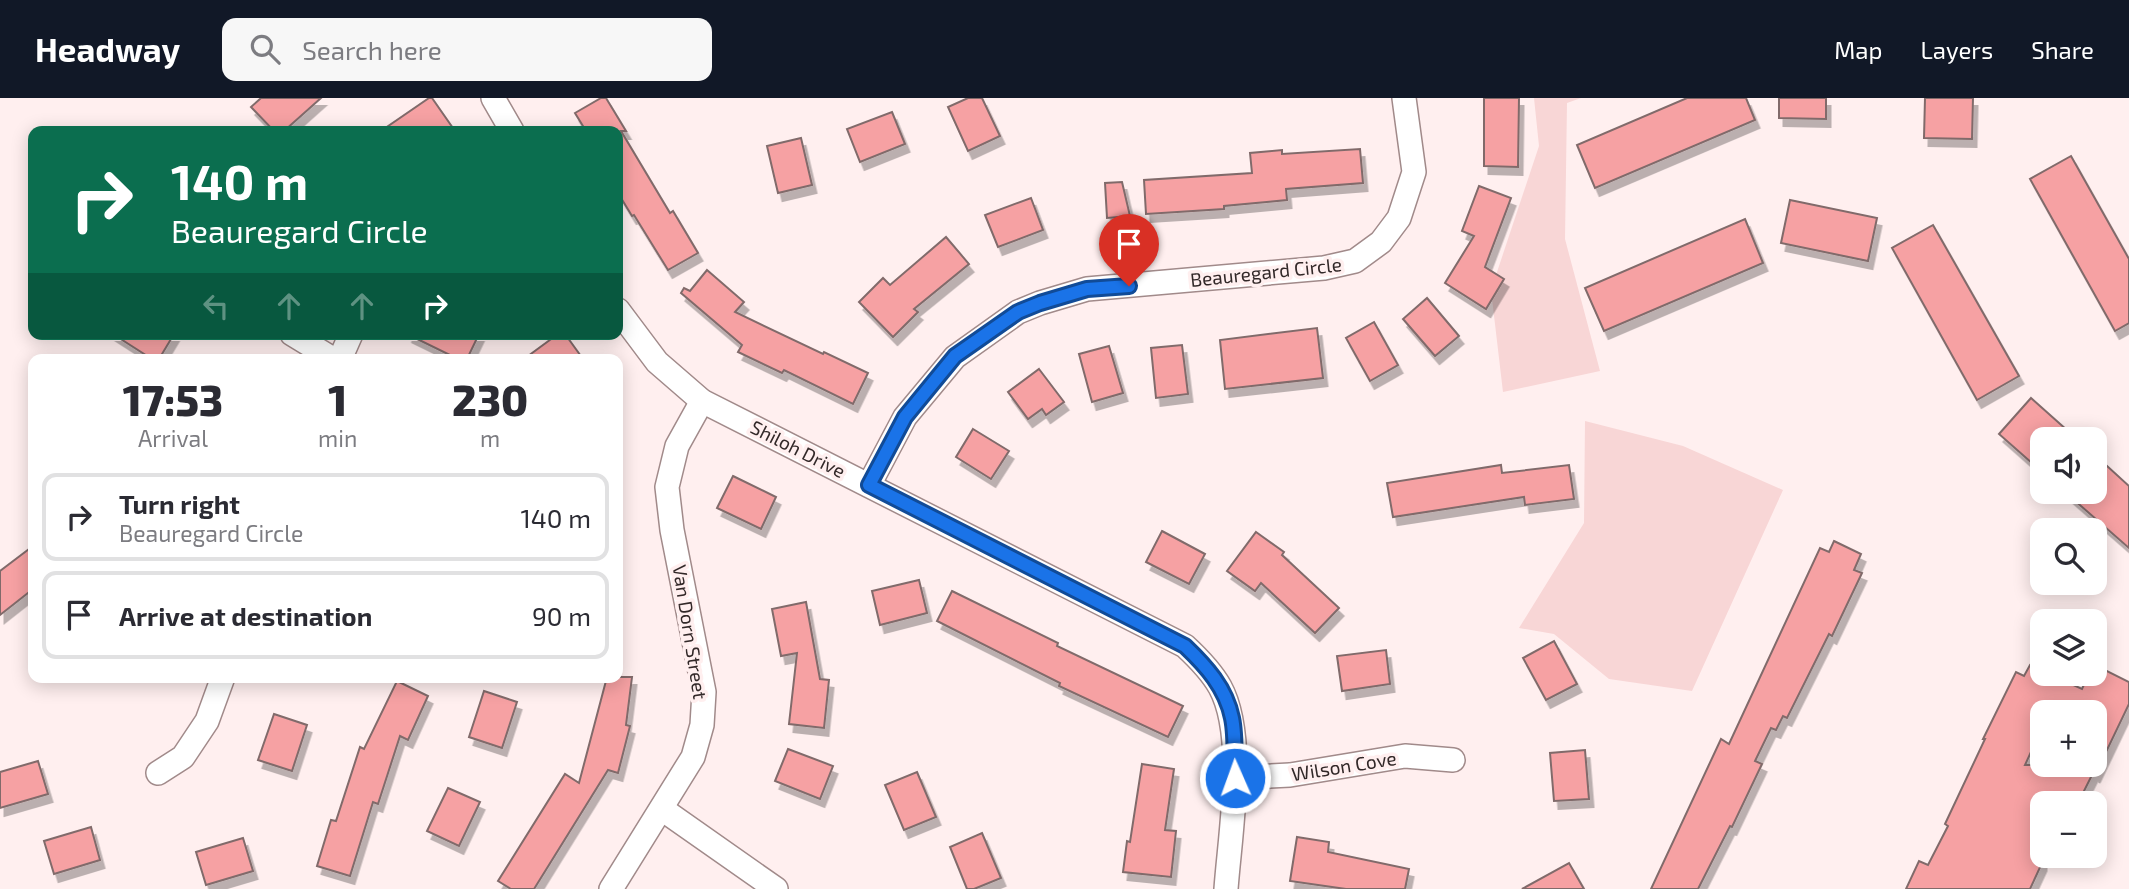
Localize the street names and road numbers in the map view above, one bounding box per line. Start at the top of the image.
street label: Beauregard Circle [1189,252,1343,291]
street label: Shiloh Drive [747,415,849,482]
street label: Van Dorn Street [669,563,712,701]
street label: Wilson Cove [1290,746,1398,785]

